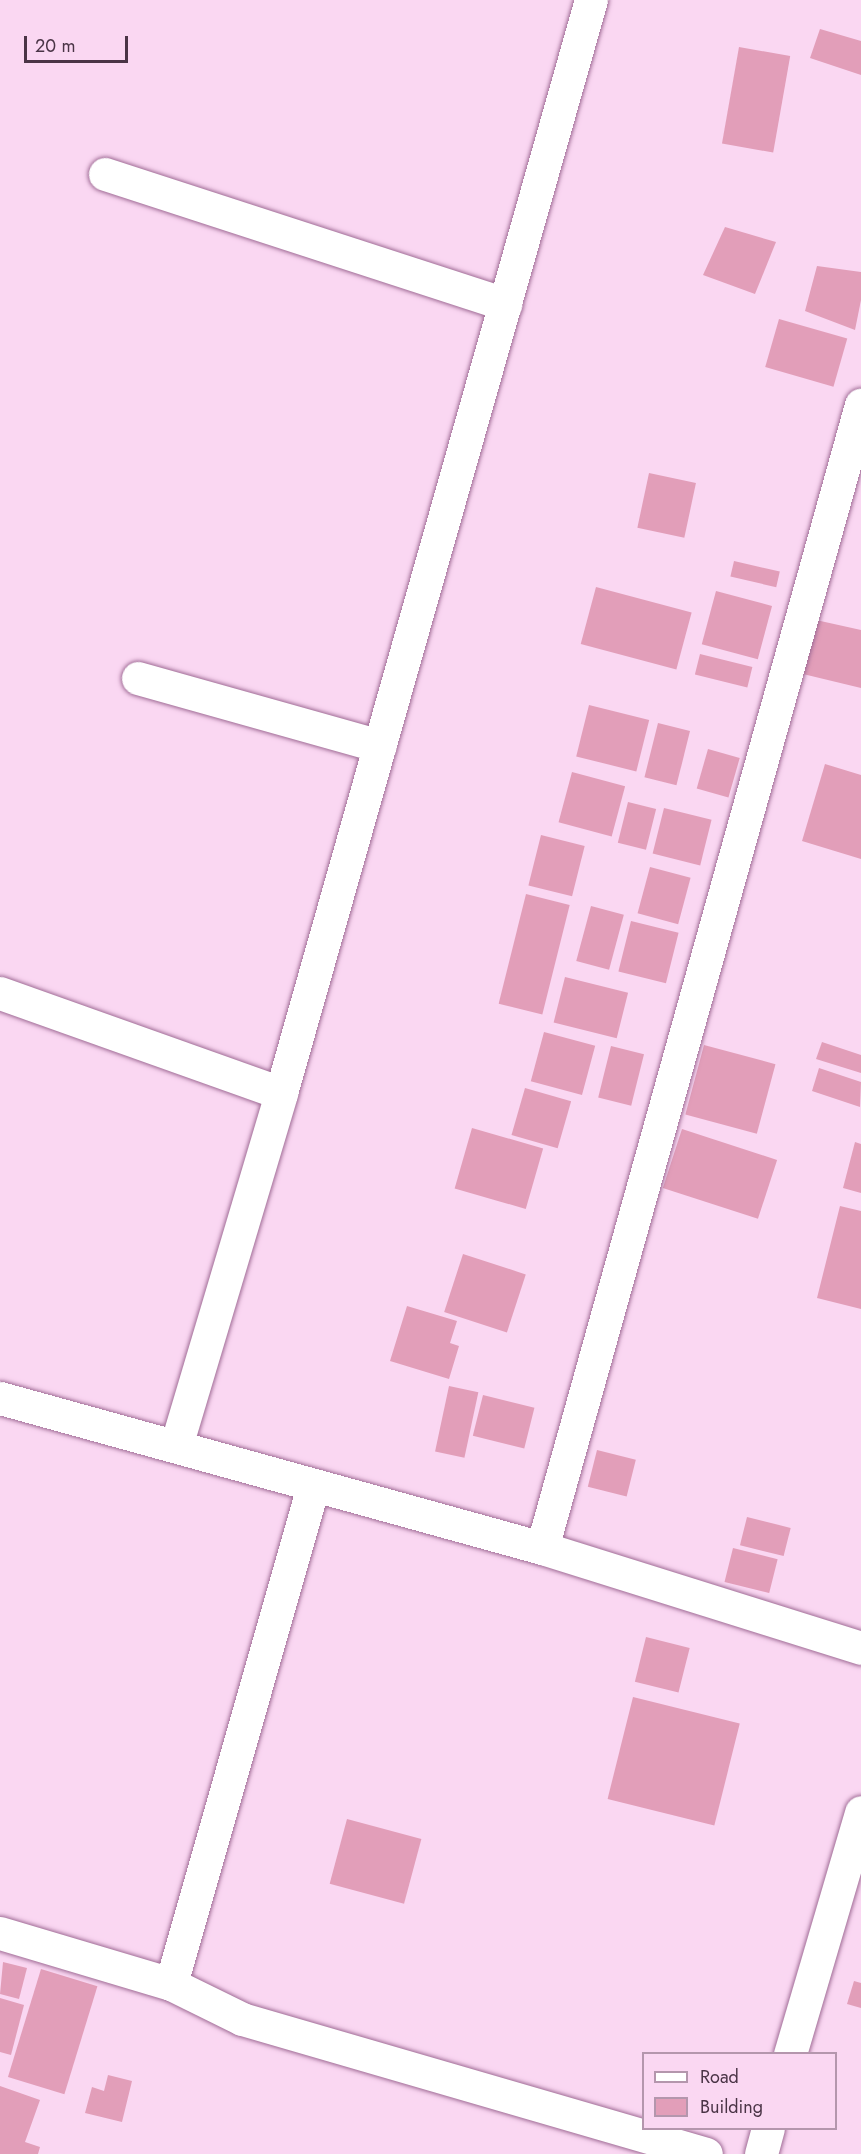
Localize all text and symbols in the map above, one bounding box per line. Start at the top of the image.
scale bar [27,24,130,62]
text: 20 m [35,33,75,59]
legend [642,2052,837,2130]
text: Road [700,2064,739,2090]
text: Building [700,2094,763,2120]

